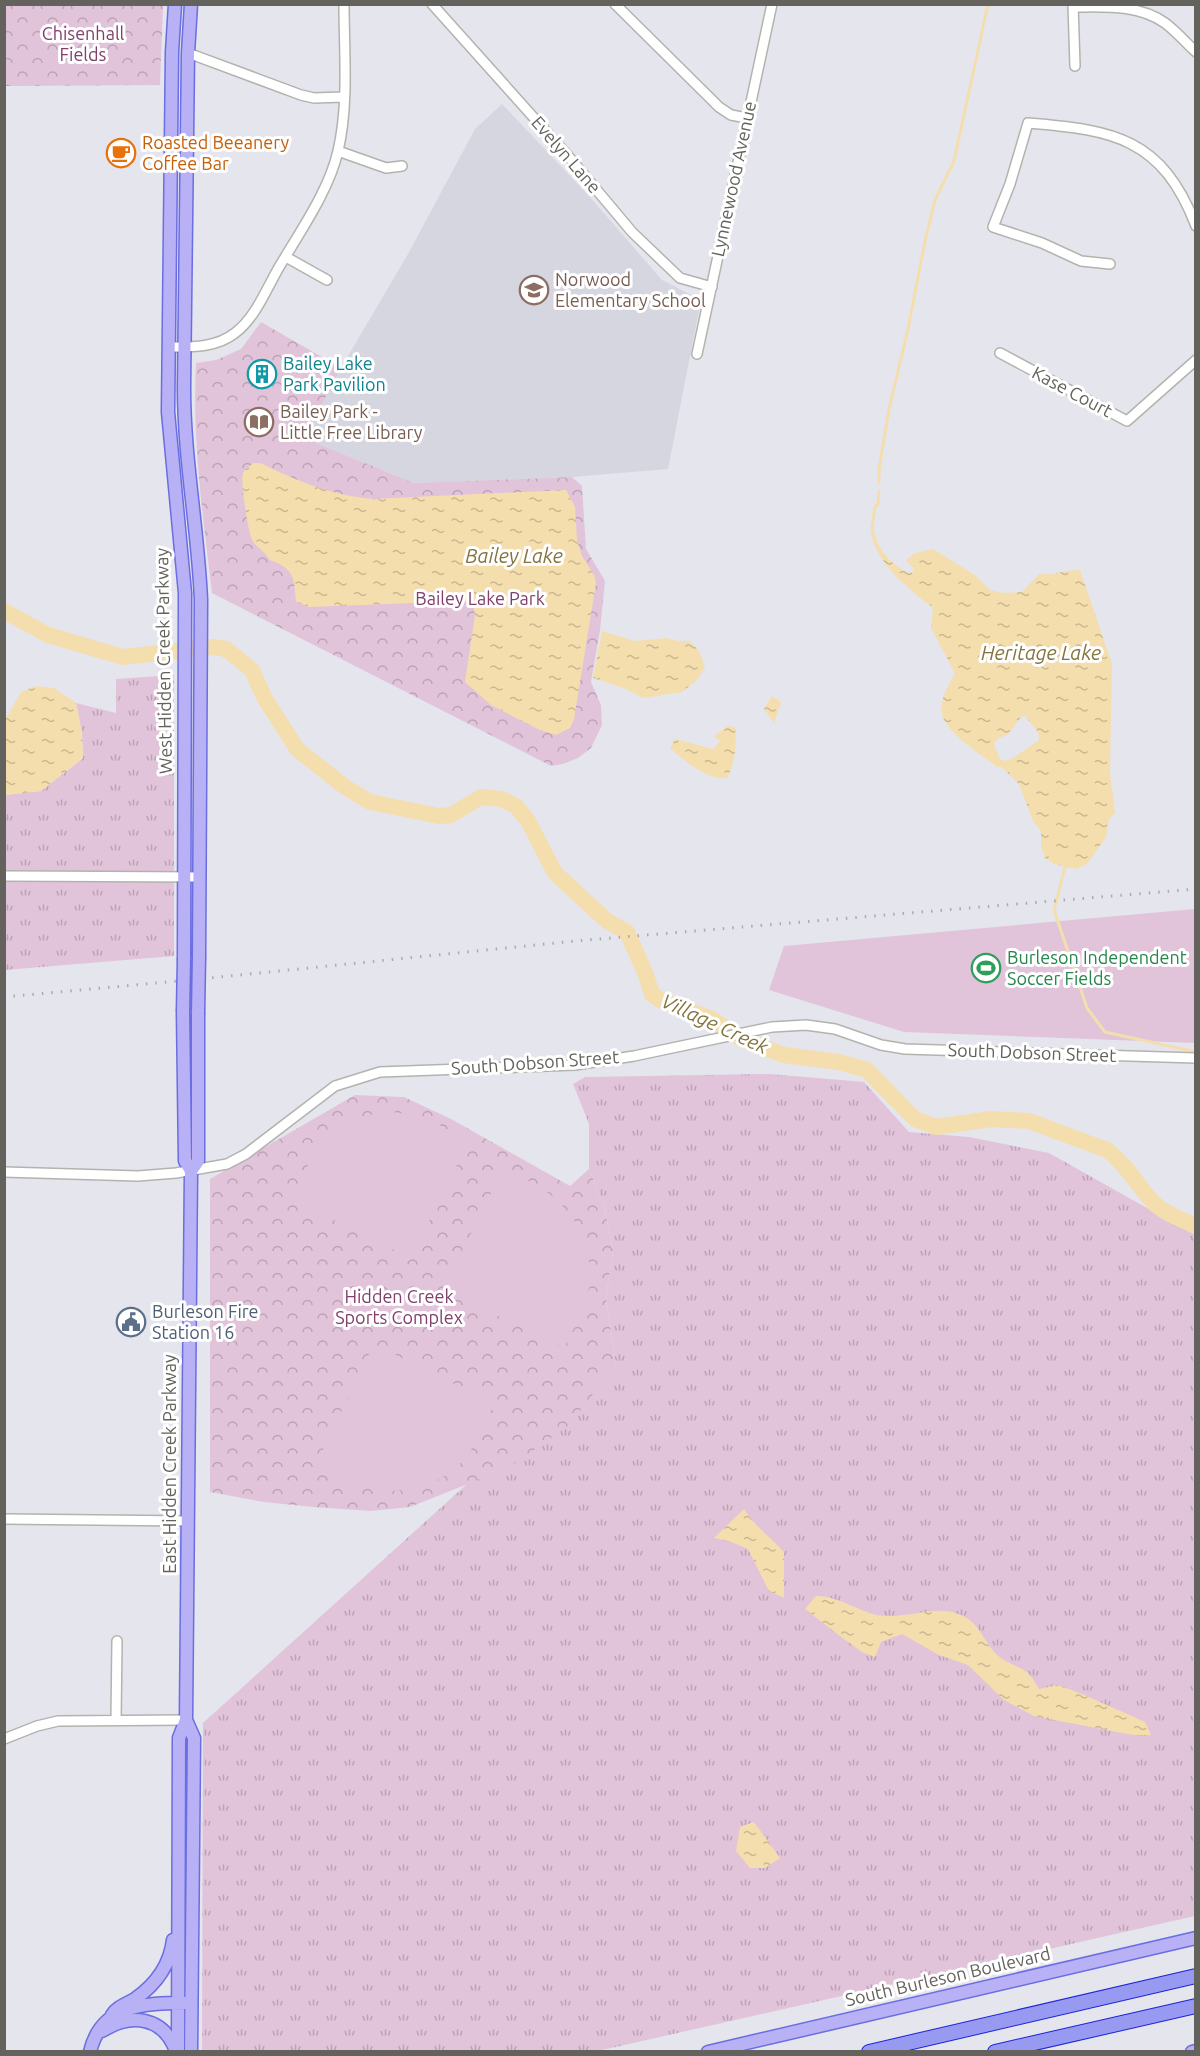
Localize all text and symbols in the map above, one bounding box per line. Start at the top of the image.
park label: Chisenhall Fields [42,23,125,64]
street label: Lynnewood Avenue [707,99,759,258]
street label: Evelyn Lane [528,112,605,197]
place label: Roasted Beeanery Coffee Bar [142,132,289,173]
cafe icon: Roasted Beeanery Coffee Bar [105,137,137,169]
place label: Norwood Elementary School [555,269,706,310]
school or university icon: Norwood Elementary School [518,274,550,306]
place label: Bailey Lake Park Pavilion [283,353,386,394]
building icon: Bailey Lake Park Pavilion [246,358,278,390]
street label: Kase Court [1029,362,1116,421]
place label: Bailey Park - Little Free Library [280,401,423,442]
library icon: Bailey Park - Little Free Library [243,406,275,438]
water label: Bailey Lake [465,544,563,567]
street label: West Hidden Creek Parkway [151,547,175,774]
park label: Bailey Lake Park [415,588,545,608]
water label: Heritage Lake [981,641,1101,664]
place label: Burleson Independent Soccer Fields [1007,947,1187,988]
sports icon: Burleson Independent Soccer Fields [970,952,1002,984]
water label: Village Creek [658,989,773,1059]
street label: South Dobson Street [947,1039,1117,1065]
street label: South Dobson Street [450,1046,620,1078]
park label: Hidden Creek Sports Complex [335,1286,463,1327]
place label: Burleson Fire Station 16 [152,1301,259,1342]
public building icon: Burleson Fire Station 16 [115,1306,147,1338]
street label: East Hidden Creek Parkway [159,1354,179,1574]
street label: South Burleson Boulevard [843,1943,1052,2009]

